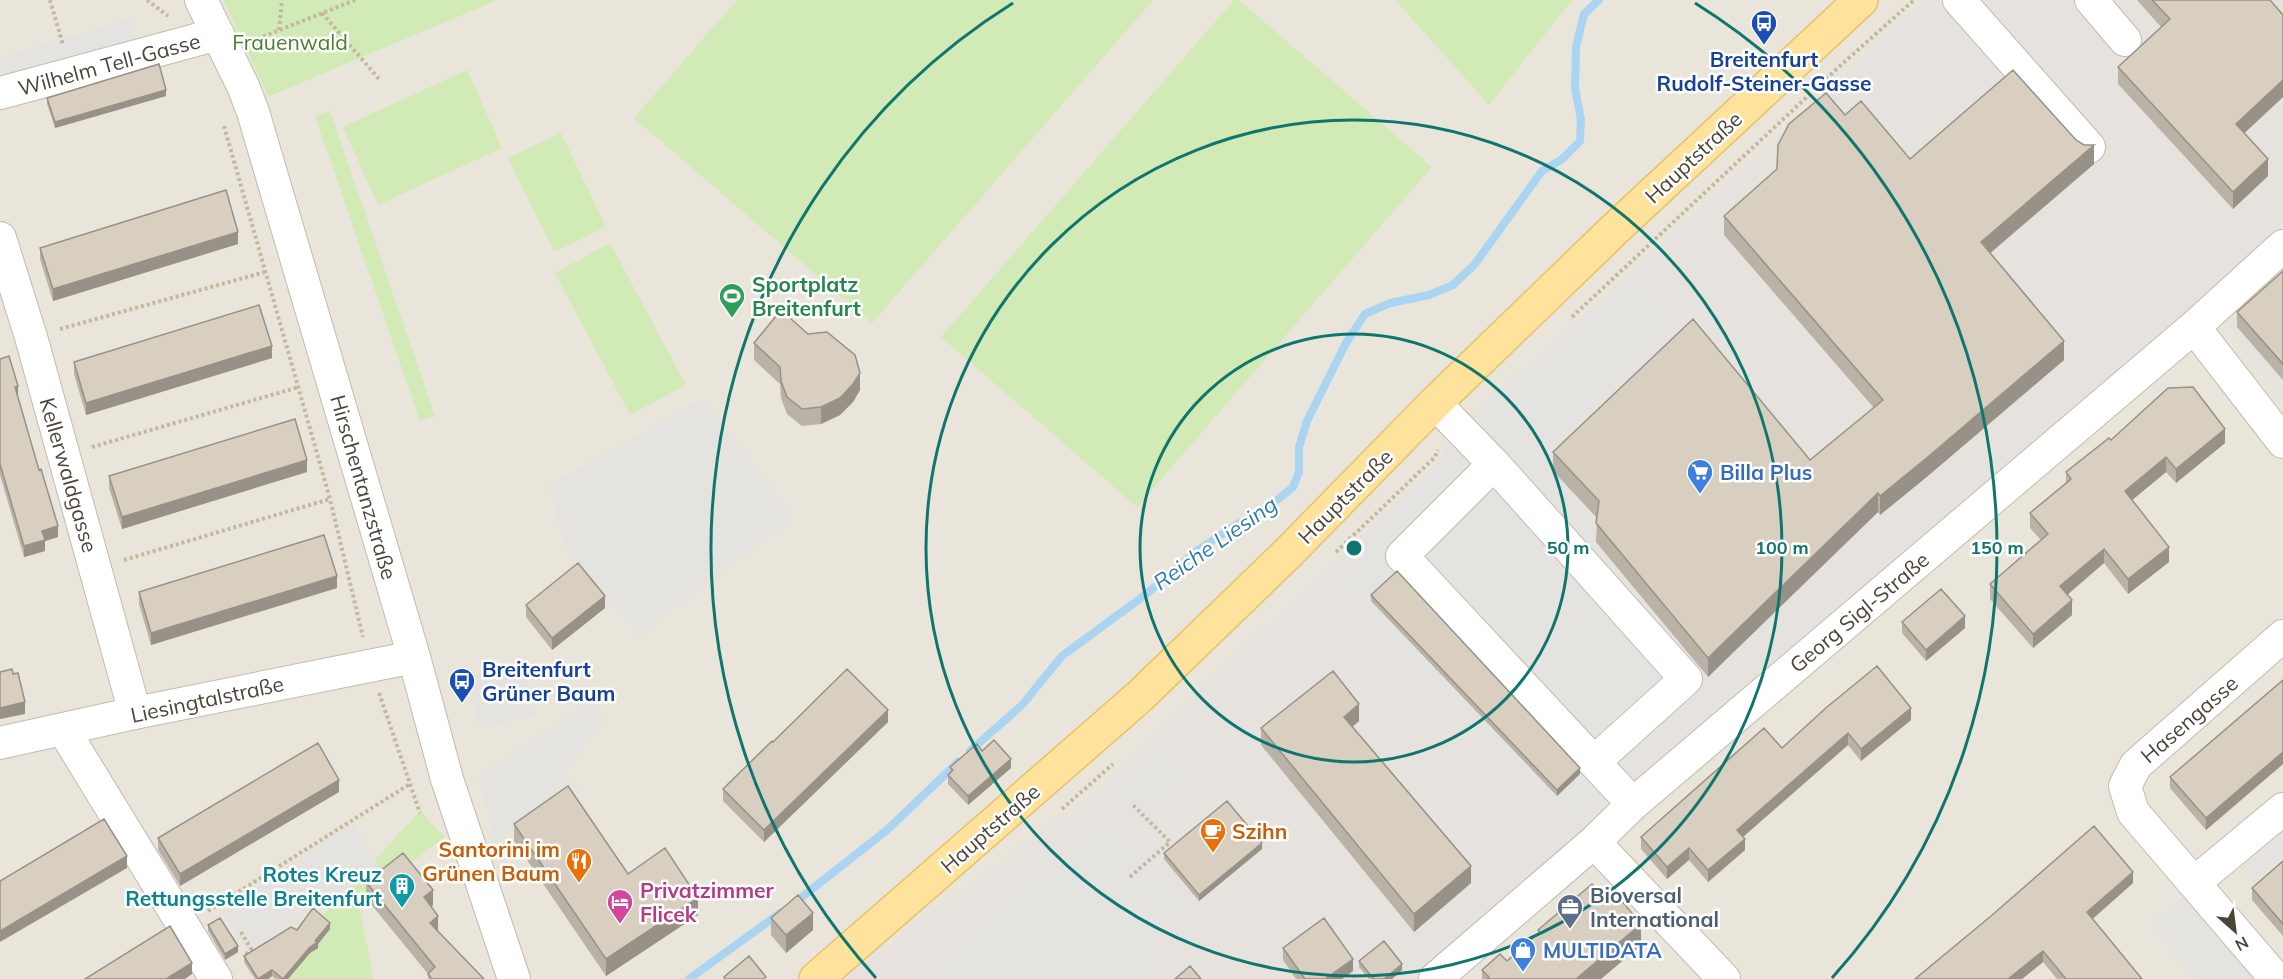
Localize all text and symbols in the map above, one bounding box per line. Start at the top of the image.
bus stop icon: Breitenfurt Rudolf-Steiner-Gasse [1749,8,1779,46]
street label: Wilhelm Tell-Gasse [15,27,203,101]
park label: Frauenwald [232,29,348,55]
place label: Breitenfurt Rudolf-Steiner-Gasse [1656,46,1872,96]
street label: Hauptstraße [1639,105,1747,209]
place label: Sportplatz Breitenfurt [752,271,861,321]
sports icon: Sportplatz Breitenfurt [717,281,747,319]
street label: Hirschentanzstraße [325,392,403,582]
street label: Kellerwaldgasse [34,395,104,555]
street label: Hauptstraße [1292,443,1398,549]
supermarket icon: Billa Plus [1685,457,1715,495]
place label: Billa Plus [1720,459,1812,485]
water label: Reiche Liesing [1148,490,1282,596]
text: 50 m [1547,536,1589,559]
text: 100 m [1755,536,1809,559]
text: 150 m [1970,536,2024,559]
centre of rings [1344,538,1364,558]
street label: Georg Sigl-Straße [1784,546,1934,678]
place label: Breitenfurt Grüner Baum [482,656,615,706]
bus stop icon: Breitenfurt Grüner Baum [447,666,477,704]
street label: Liesingtalstraße [128,670,286,728]
street label: Hasengasse [2135,670,2243,768]
street label: Hauptstraße [935,778,1045,878]
cafe icon: Szihn [1198,816,1228,854]
place label: Szihn [1232,818,1287,844]
place label: Santorini im Grünen Baum [422,836,560,886]
restaurant icon: Santorini im Grünen Baum [564,846,594,884]
place label: Rotes Kreuz Rettungsstelle Breitenfurt [125,861,382,911]
building icon: Rotes Kreuz Rettungsstelle Breitenfurt [387,871,417,909]
place label: Privatzimmer Flicek [640,877,775,927]
place label: Bioversal International [1590,882,1719,932]
hotel icon: Privatzimmer Flicek [605,887,635,925]
office icon: Bioversal International [1555,892,1585,930]
north arrow [2205,901,2265,961]
text: N [2232,933,2252,956]
shop icon: MULTIDATA [1508,935,1538,973]
place label: MULTIDATA [1543,937,1662,963]

